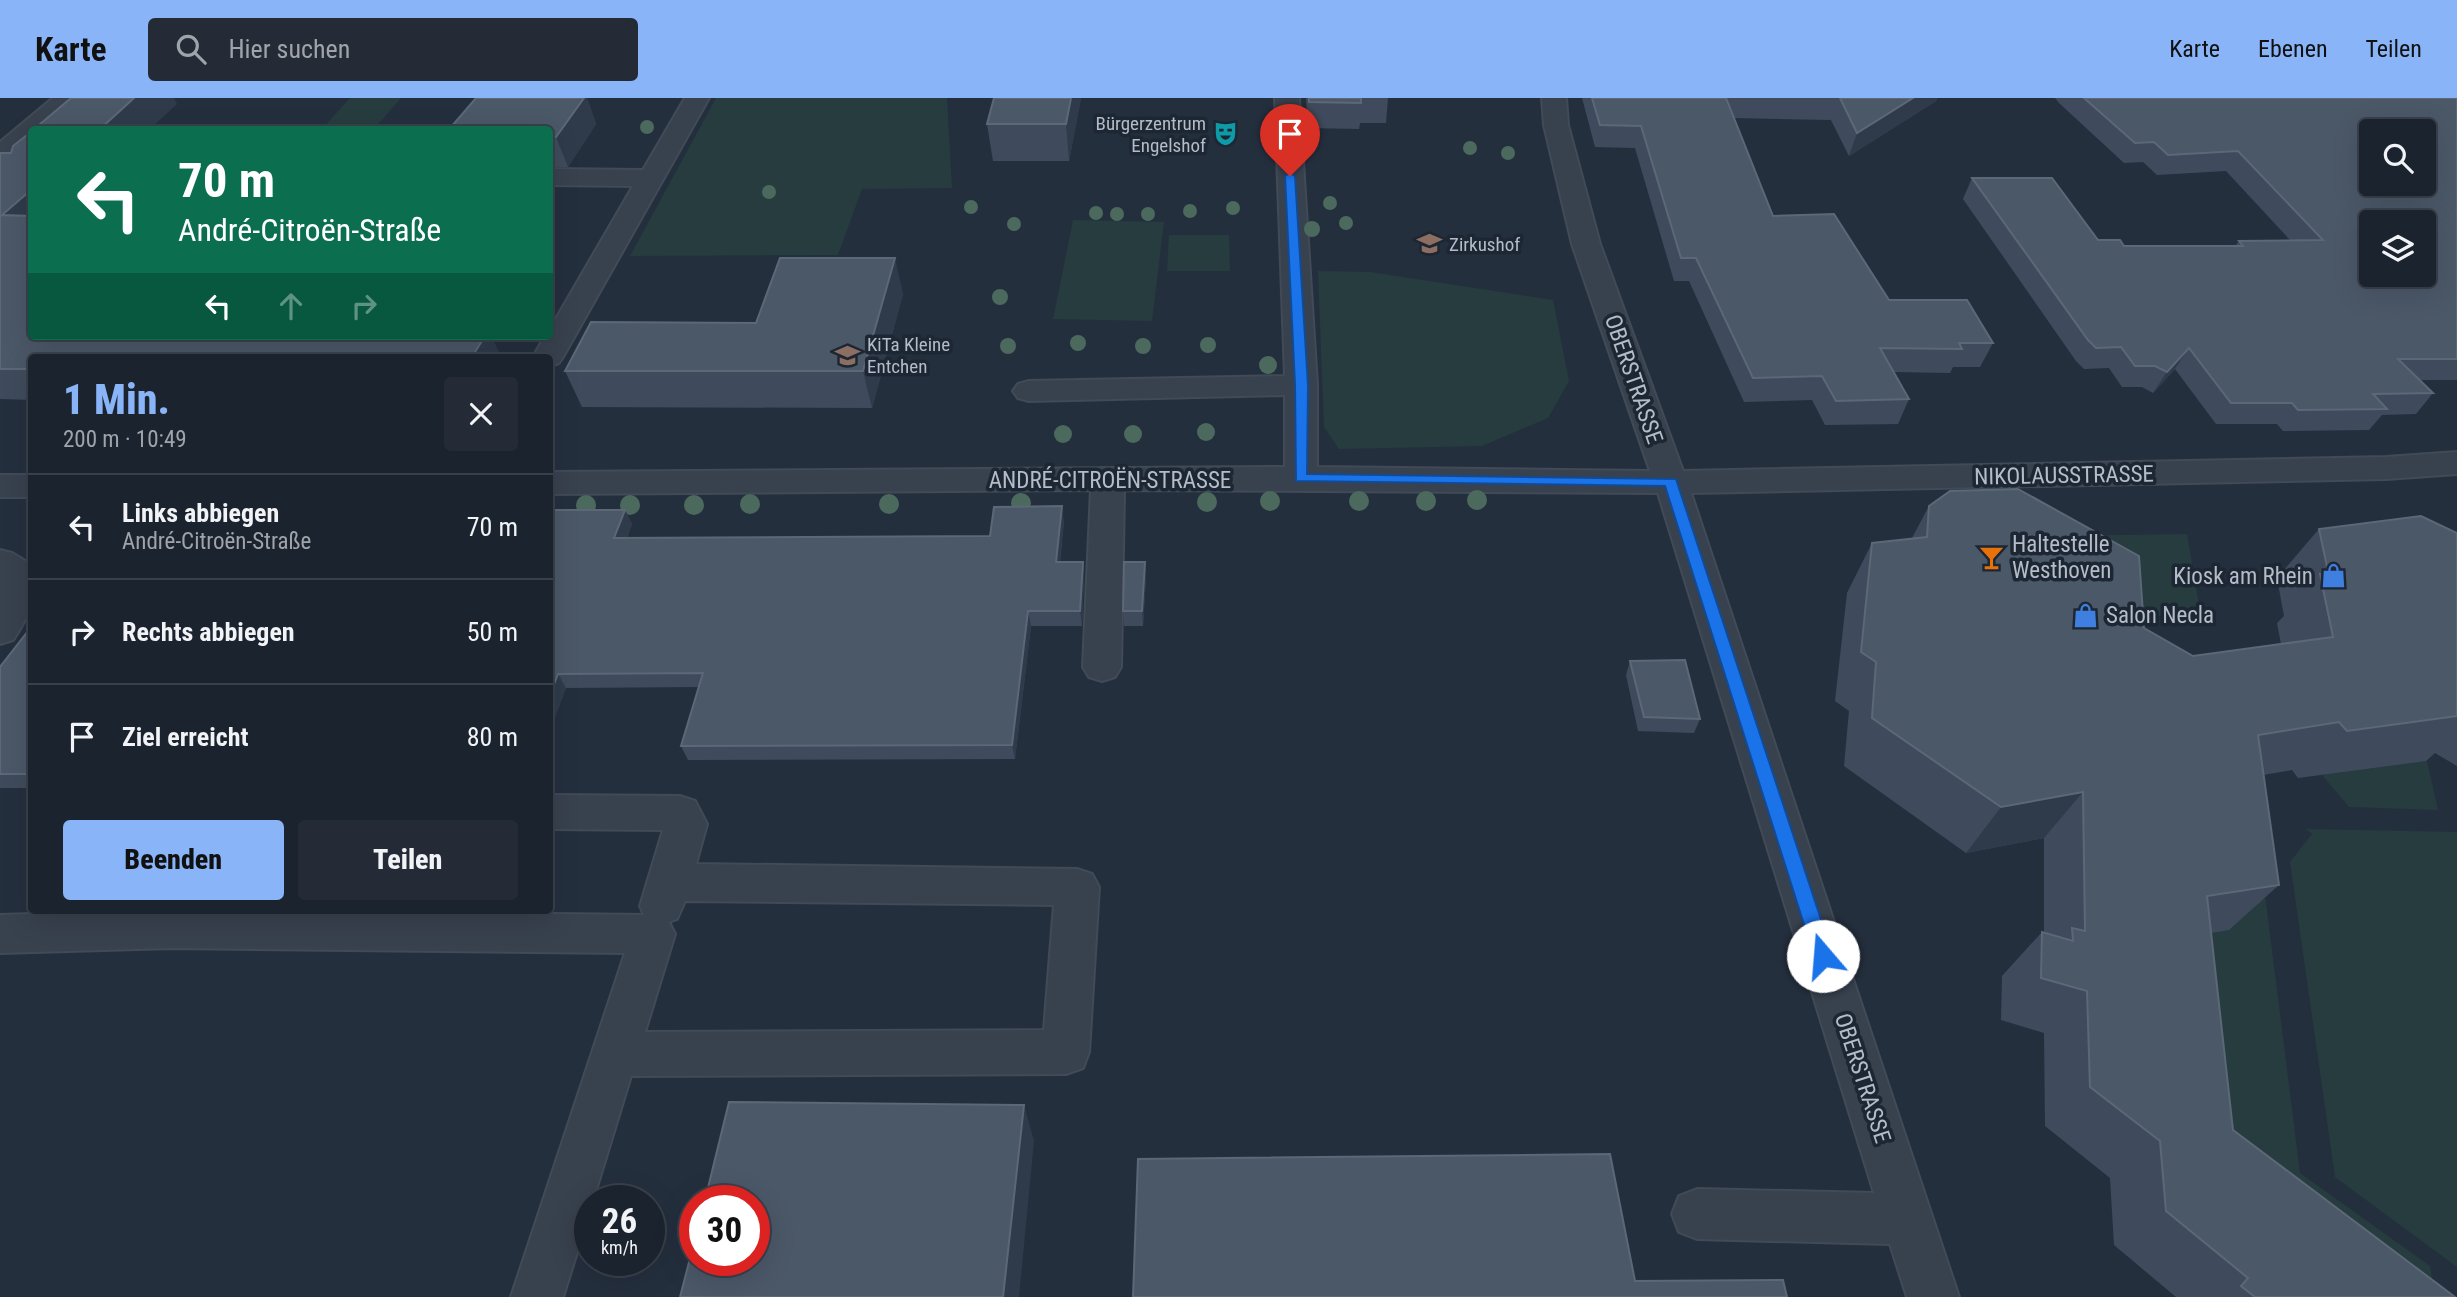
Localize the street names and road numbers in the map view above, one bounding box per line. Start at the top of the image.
street label: OBERSTRASSE [1599,311,1668,447]
street label: NIKOLAUSSTRASSE [1974,460,2154,491]
street label: ANDRÉ-CITROËN-STRASSE [989,466,1231,494]
street label: OBERSTRASSE [1829,1010,1896,1146]

